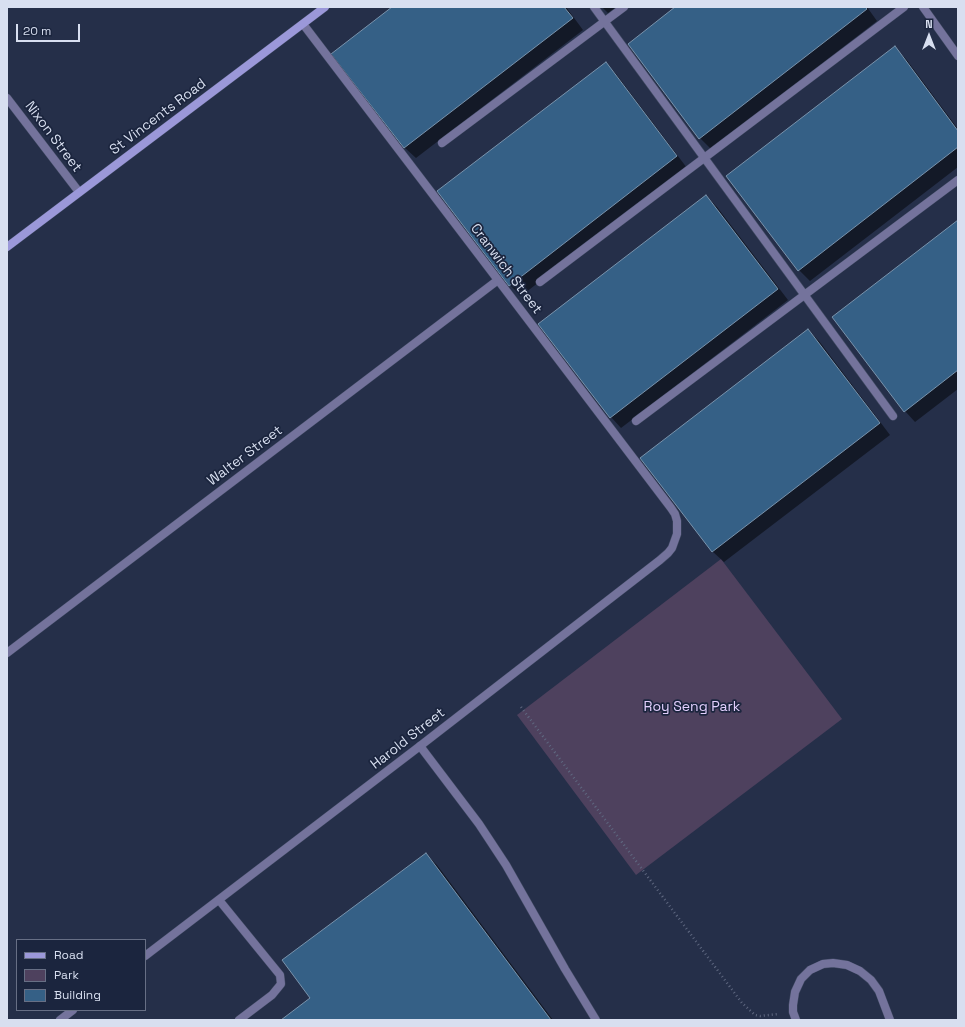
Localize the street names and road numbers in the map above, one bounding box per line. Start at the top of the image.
street label: St Vincents Road [107,75,209,159]
street label: Nixon Street [21,98,85,176]
street label: Cranwich Street [467,221,545,317]
street label: Walter Street [204,422,286,490]
street label: Harold Street [367,705,449,773]

